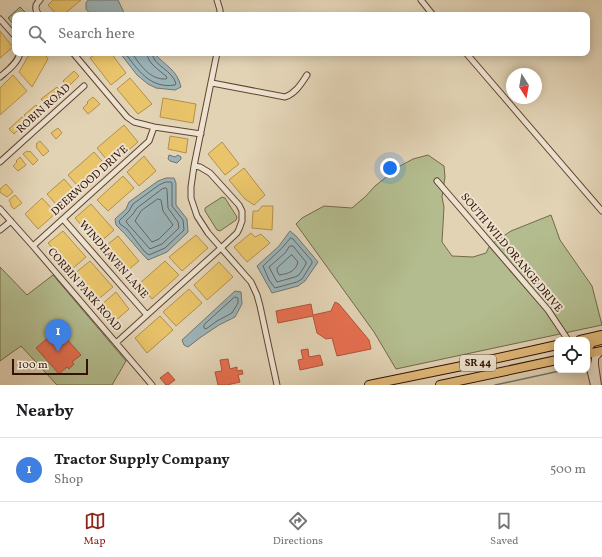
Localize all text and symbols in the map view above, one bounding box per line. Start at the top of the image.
search box [12,12,590,56]
icon: search [26,23,48,45]
text: Search here [58,24,135,45]
north arrow [506,68,542,104]
street label: ROBIN ROAD [14,81,74,137]
street label: DEERWOOD DRIVE [48,142,132,220]
your location [380,158,400,178]
street label: SOUTH WILD ORANGE DRIVE [457,190,566,316]
street label: WINDHAVEN LANE [75,218,151,302]
street label: CORBIN PARK ROAD [44,245,124,335]
pin: 1 [45,319,71,352]
map controls [554,337,590,373]
button: locate [554,337,590,373]
road number: SR 44 [460,355,496,371]
scale bar [12,357,88,376]
text: 100 m [18,358,48,373]
text: Nearby [16,400,74,423]
text: Tractor Supply Company [54,450,230,471]
text: 1 [26,461,32,479]
text: 500 m [550,461,586,479]
text: Shop [54,471,83,489]
tab: Map [84,510,106,549]
tab: Directions [273,510,323,549]
tab: Saved [490,510,518,549]

